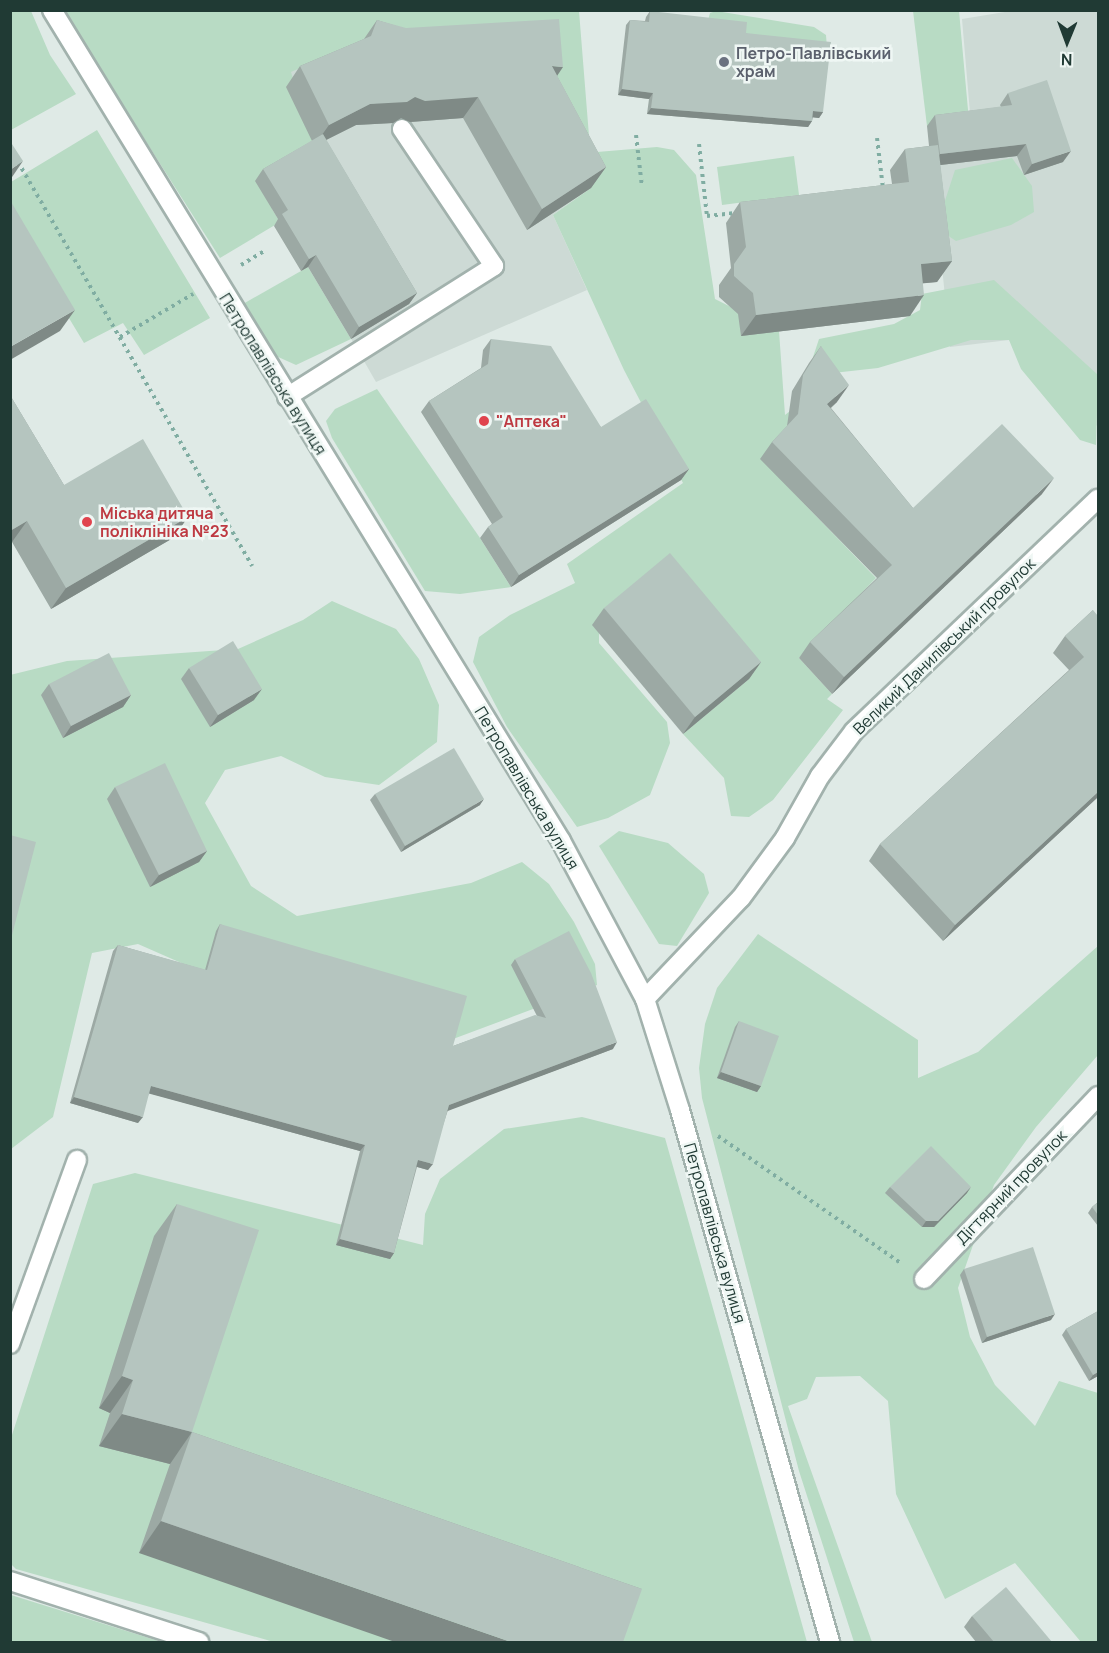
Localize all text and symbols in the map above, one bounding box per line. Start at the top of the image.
north arrow [1037,12,1097,72]
place label: Петро-Павлівський храм [736,43,891,81]
text: N [1061,49,1073,71]
marker: Петро-Павлівський храм [717,55,731,69]
street label: Петропавлівська вулиця [215,290,331,458]
place label: "Аптека" [496,411,567,431]
marker: "Аптека" [477,414,491,428]
place label: Міська дитяча поліклініка №23 [100,503,229,541]
marker: Міська дитяча поліклініка №23 [78,513,96,531]
street label: Великий Данилівський провулок [849,554,1039,738]
street label: Петропавлівська вулиця [471,703,583,873]
street label: Дігтярний провулок [952,1126,1070,1248]
street label: Петропавлівська вулиця [680,1141,750,1325]

